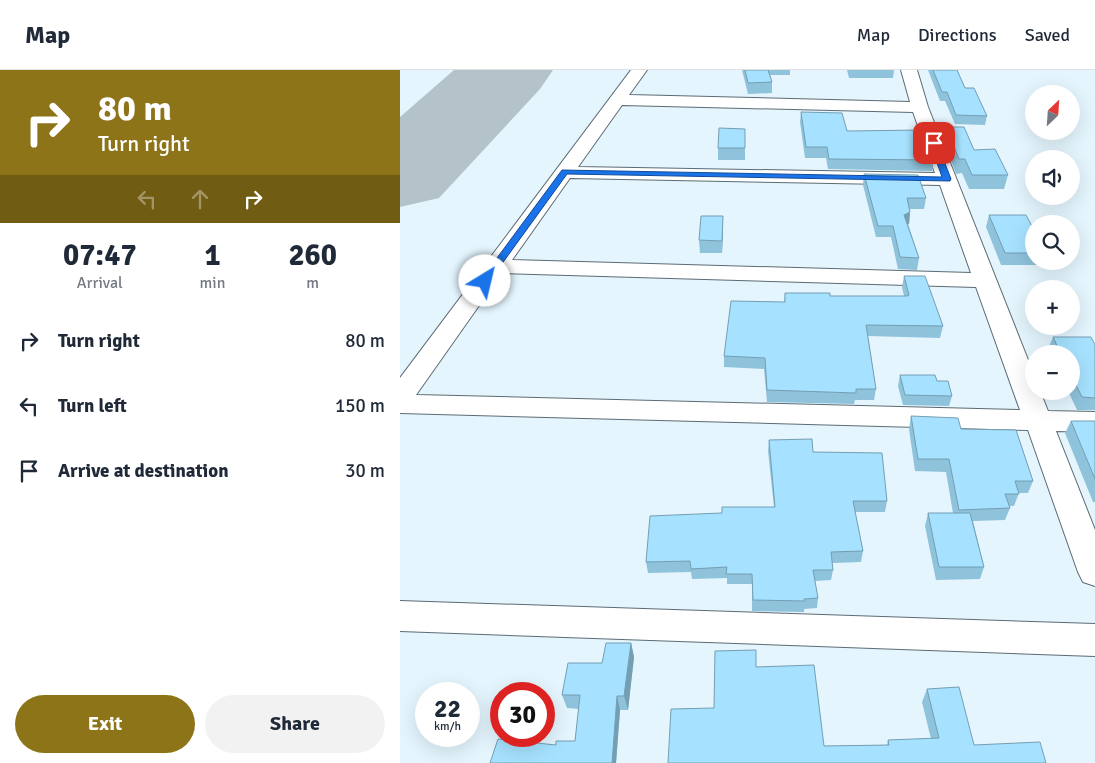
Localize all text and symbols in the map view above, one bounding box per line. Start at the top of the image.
text: Map [25,20,70,50]
text: Map [857,24,890,46]
text: Directions [918,24,997,46]
text: Saved [1025,24,1070,46]
north arrow [1025,85,1080,140]
map controls [1025,85,1080,400]
text: 80 m [98,87,172,130]
icon: right [15,90,80,155]
pin [913,122,955,164]
icon: arrive [920,129,948,157]
text: Turn right [98,130,190,157]
button: sound [1025,150,1080,205]
icon: left [133,185,161,213]
icon: ahead [186,185,214,213]
icon: right [239,185,267,213]
button: search [1025,215,1080,270]
text: 07:47 [63,237,137,274]
text: 1 [204,237,221,274]
text: 260 [288,237,337,274]
position arrow [458,254,510,306]
text: Arrival [77,273,123,293]
text: min [200,273,225,293]
text: m [306,273,319,293]
button: + [1025,280,1080,335]
icon: right [15,327,43,355]
text: Turn right [58,329,140,353]
text: 80 m [345,329,385,353]
button: − [1025,345,1080,400]
icon: left [15,392,43,420]
text: Turn left [58,394,127,418]
text: 150 m [335,394,385,418]
icon: arrive [15,457,43,485]
text: Arrive at destination [58,459,229,483]
text: 30 m [345,459,385,483]
speed limit sign: 30 [490,682,555,747]
text: 22 [434,693,461,724]
button: Exit [15,695,195,753]
button: Share [205,695,385,753]
text: km/h [434,719,461,734]

